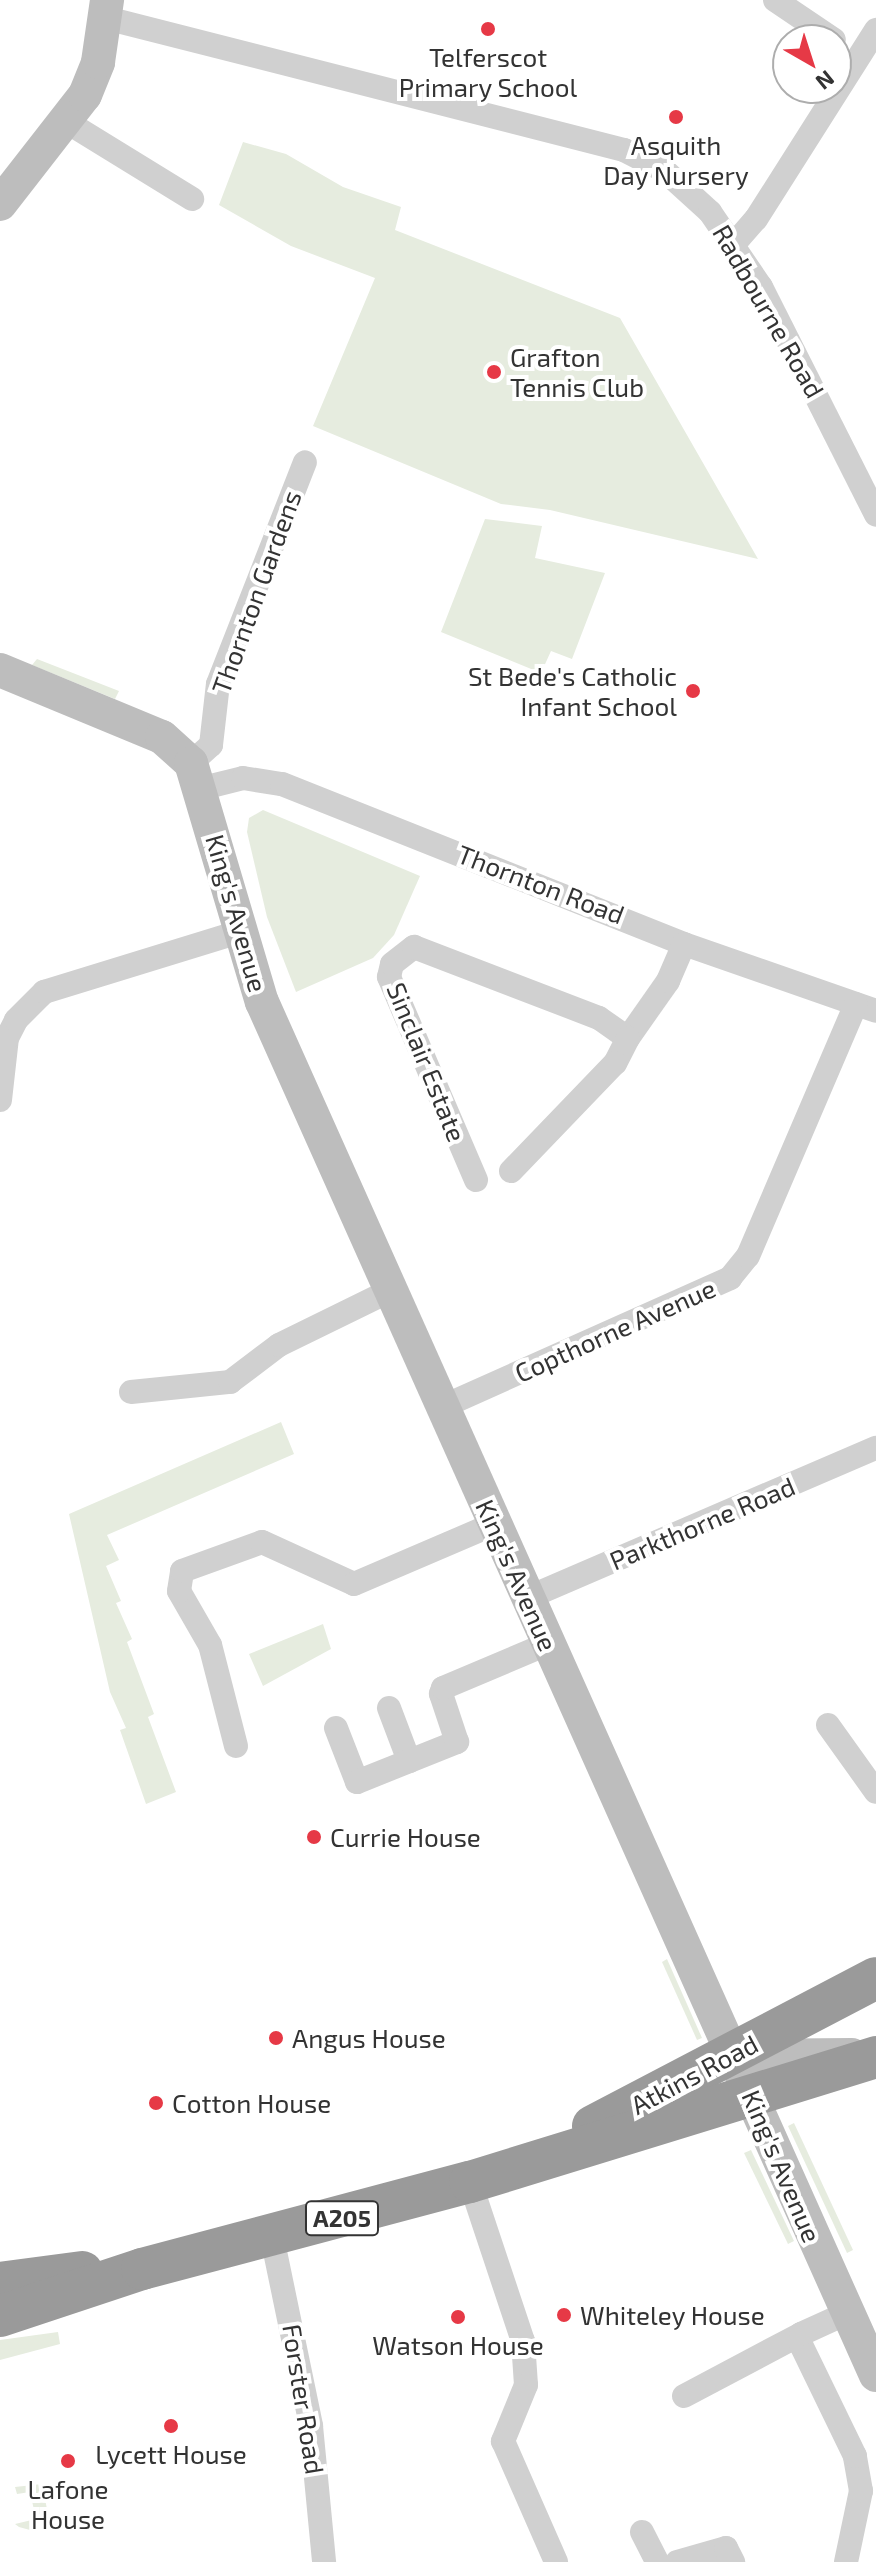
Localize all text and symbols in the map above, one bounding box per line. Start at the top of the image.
marker: Telferscot Primary School [479,20,497,38]
north arrow [772,24,852,104]
place label: Telferscot Primary School [399,41,577,102]
text: N [811,66,840,96]
marker: Asquith Day Nursery [667,108,685,126]
place label: Asquith Day Nursery [603,129,749,190]
street label: Radbourne Road [707,219,831,403]
place label: Grafton Tennis Club [510,341,644,402]
marker: Grafton Tennis Club [485,363,503,381]
street label: Thornton Gardens [205,486,307,698]
place label: St Bede's Catholic Infant School [468,660,677,722]
marker: St Bede's Catholic Infant School [684,682,702,700]
street label: King's Avenue [200,830,274,996]
street label: Thornton Road [453,838,629,930]
street label: Sinclair Estate [381,978,473,1146]
street label: Copthorne Avenue [510,1272,720,1388]
street label: Parkthorne Road [605,1470,799,1576]
street label: King's Avenue [470,1494,564,1656]
place label: Currie House [330,1821,481,1853]
marker: Currie House [305,1828,323,1846]
place label: Angus House [292,2022,446,2054]
street label: Atkins Road [625,2027,763,2121]
marker: Angus House [267,2029,285,2047]
street label: King's Avenue [736,2085,828,2247]
place label: Cotton House [172,2087,331,2119]
marker: Cotton House [147,2094,165,2112]
road number: A205 [304,2198,380,2238]
place label: Whiteley House [580,2299,765,2331]
marker: Whiteley House [555,2306,573,2324]
marker: Watson House [449,2308,467,2326]
street label: Forster Road [277,2322,331,2476]
place label: Watson House [372,2329,544,2361]
marker: Lycett House [162,2417,180,2435]
place label: Lycett House [95,2438,247,2470]
marker: Lafone House [59,2452,77,2470]
place label: Lafone House [27,2473,109,2534]

